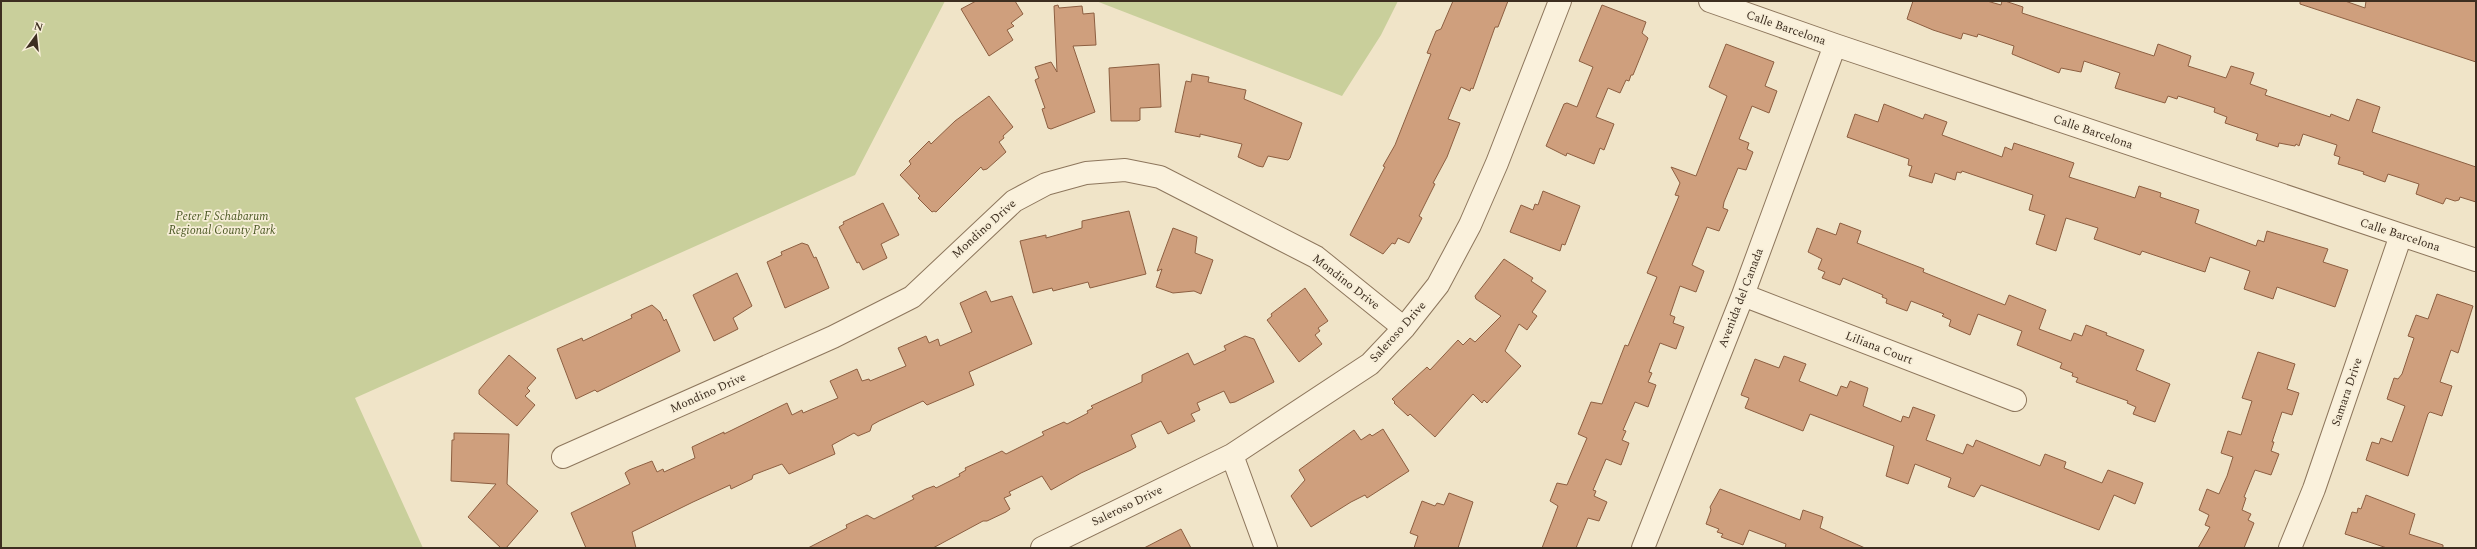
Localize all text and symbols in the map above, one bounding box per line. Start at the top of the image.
street label: Calle Barcelona [1744,5,1829,51]
north arrow [16,16,56,56]
text: N [32,17,45,36]
street label: Calle Barcelona [2051,109,2136,155]
street label: Mondino Drive [947,195,1021,263]
park label: Peter F Schabarum Regional County Park [168,207,276,240]
street label: Calle Barcelona [2357,213,2443,257]
street label: Avenida del Canada [1713,245,1769,351]
street label: Mondino Drive [1308,249,1384,315]
street label: Saleroso Drive [1365,297,1431,367]
street label: Liliana Court [1842,326,1916,370]
street label: Samara Drive [2326,355,2368,429]
street label: Mondino Drive [667,368,749,418]
street label: Saleroso Drive [1088,480,1166,531]

